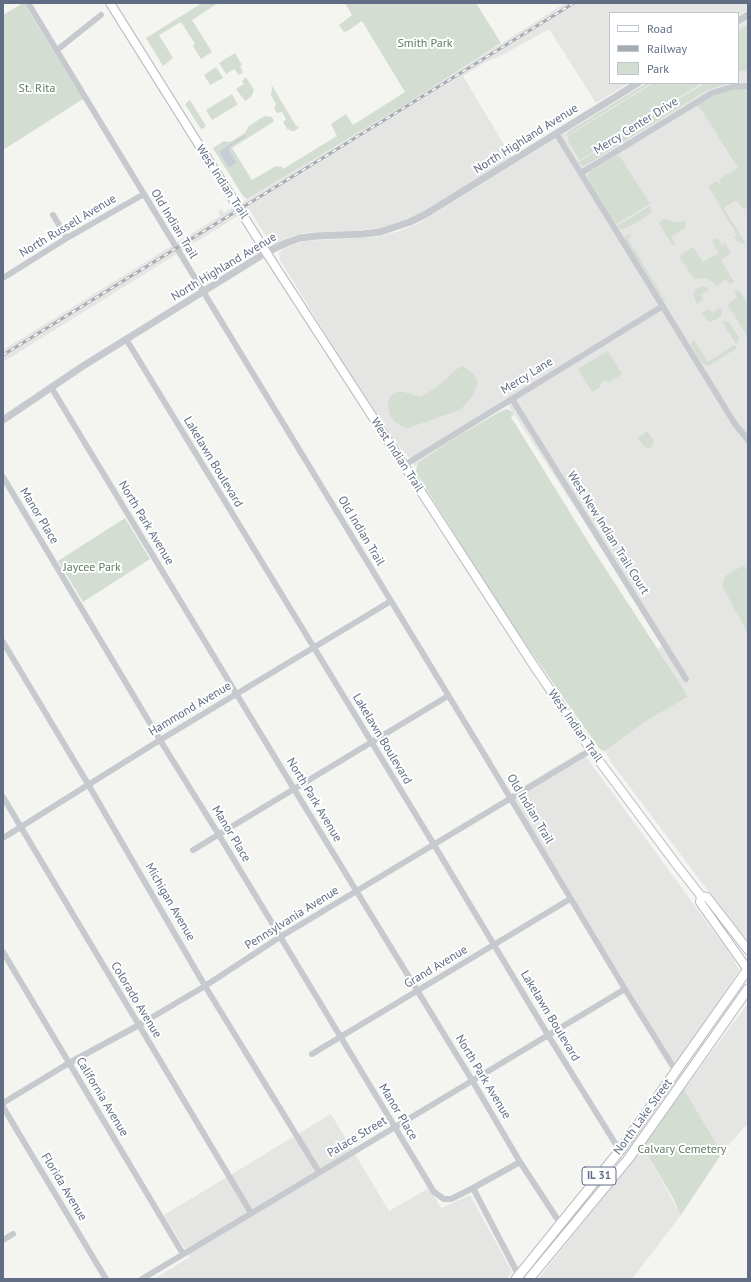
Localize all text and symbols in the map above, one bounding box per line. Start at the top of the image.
legend [609,12,739,84]
text: Road [647,21,672,36]
park label: Smith Park [397,37,453,51]
text: Railway [647,41,687,56]
text: Park [647,61,669,76]
park label: St. Rita [19,82,55,96]
street label: Mercy Center Drive [591,94,681,158]
street label: North Highland Avenue [471,101,581,177]
street label: West Indian Trail [193,142,251,222]
street label: Old Indian Trail [147,186,201,262]
street label: North Russell Avenue [17,191,119,261]
street label: North Highland Avenue [169,230,279,304]
street label: Mercy Lane [498,354,556,398]
street label: Lakelawn Boulevard [180,414,246,510]
street label: West Indian Trail [368,415,426,495]
street label: West New Indian Trail Court [564,469,652,597]
street label: North Park Avenue [115,478,177,568]
street label: Manor Place [17,485,61,547]
street label: Old Indian Trail [334,493,388,569]
park label: Jaycee Park [63,561,121,575]
street label: Hammond Avenue [146,679,234,739]
street label: West Indian Trail [545,687,605,765]
street label: Lakelawn Boulevard [349,691,415,787]
street label: North Park Avenue [283,755,345,845]
street label: Old Indian Trail [503,771,557,847]
street label: Manor Place [209,803,253,865]
street label: Michigan Avenue [142,860,198,944]
street label: Pennsylvania Avenue [242,883,342,953]
street label: Grand Avenue [402,943,470,991]
street label: Colorado Avenue [108,959,164,1041]
street label: Lakelawn Boulevard [517,968,583,1064]
street label: North Park Avenue [452,1032,514,1122]
street label: California Avenue [73,1055,131,1139]
street label: North Lake Street [611,1076,675,1158]
street label: Manor Place [376,1081,420,1143]
street label: Palace Street [325,1114,389,1160]
park label: Calvary Cemetery [638,1143,726,1157]
street label: Florida Avenue [38,1150,90,1224]
road number: IL 31 [582,1167,616,1185]

